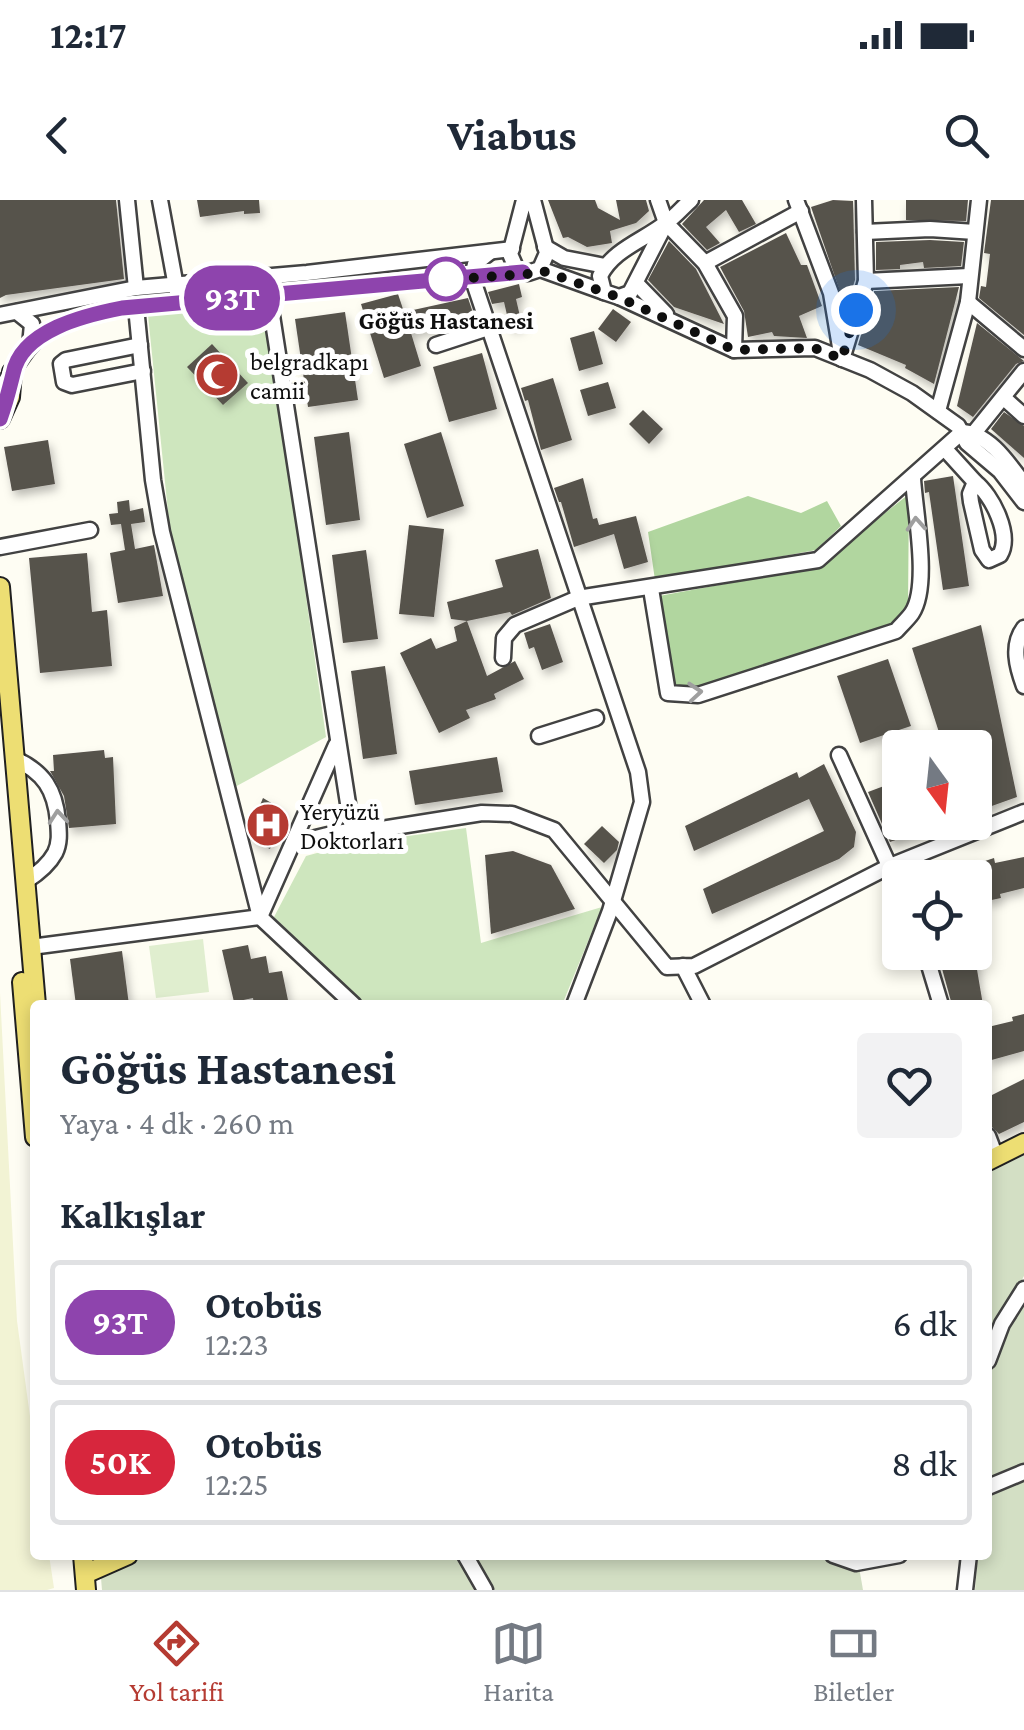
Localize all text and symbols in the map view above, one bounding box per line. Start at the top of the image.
text: 12:17 [50,14,127,56]
icon: back [30,108,85,163]
icon: search [939,108,994,163]
text: Viabus [447,110,577,160]
marker: Göğüs Hastanesi [425,258,467,300]
line badge: 93T [174,266,290,330]
text: 93T [204,279,260,318]
your location [831,285,881,335]
place label: Göğüs Hastanesi [359,307,533,334]
place label: belgradkapı camii [250,348,369,404]
mosque icon: belgradkapı camii [194,352,240,398]
one-way arrow [906,516,928,532]
one-way arrow [687,681,703,703]
north arrow [882,730,992,840]
map controls [882,730,992,970]
place label: Yeryüzü Doktorları [300,798,404,854]
hospital icon: Yeryüzü Doktorları [245,802,291,848]
one-way arrow [47,809,69,825]
button: locate [882,860,992,970]
button: heart [857,1033,962,1138]
text: Göğüs Hastanesi [60,1041,396,1094]
text: Yaya · 4 dk · 260 m [60,1105,294,1141]
text: Kalkışlar [60,1194,205,1236]
text: Otobüs [205,1284,322,1326]
text: 6 dk [892,1302,957,1344]
text: 93T [92,1303,148,1342]
text: 12:23 [205,1326,269,1362]
text: Otobüs [205,1424,322,1466]
text: 8 dk [891,1442,957,1484]
text: 50K [90,1443,150,1482]
text: 12:25 [205,1466,269,1502]
tab: Yol tarifi [130,1616,224,1707]
tab: Harita [483,1616,554,1707]
tab: Biletler [813,1616,894,1707]

